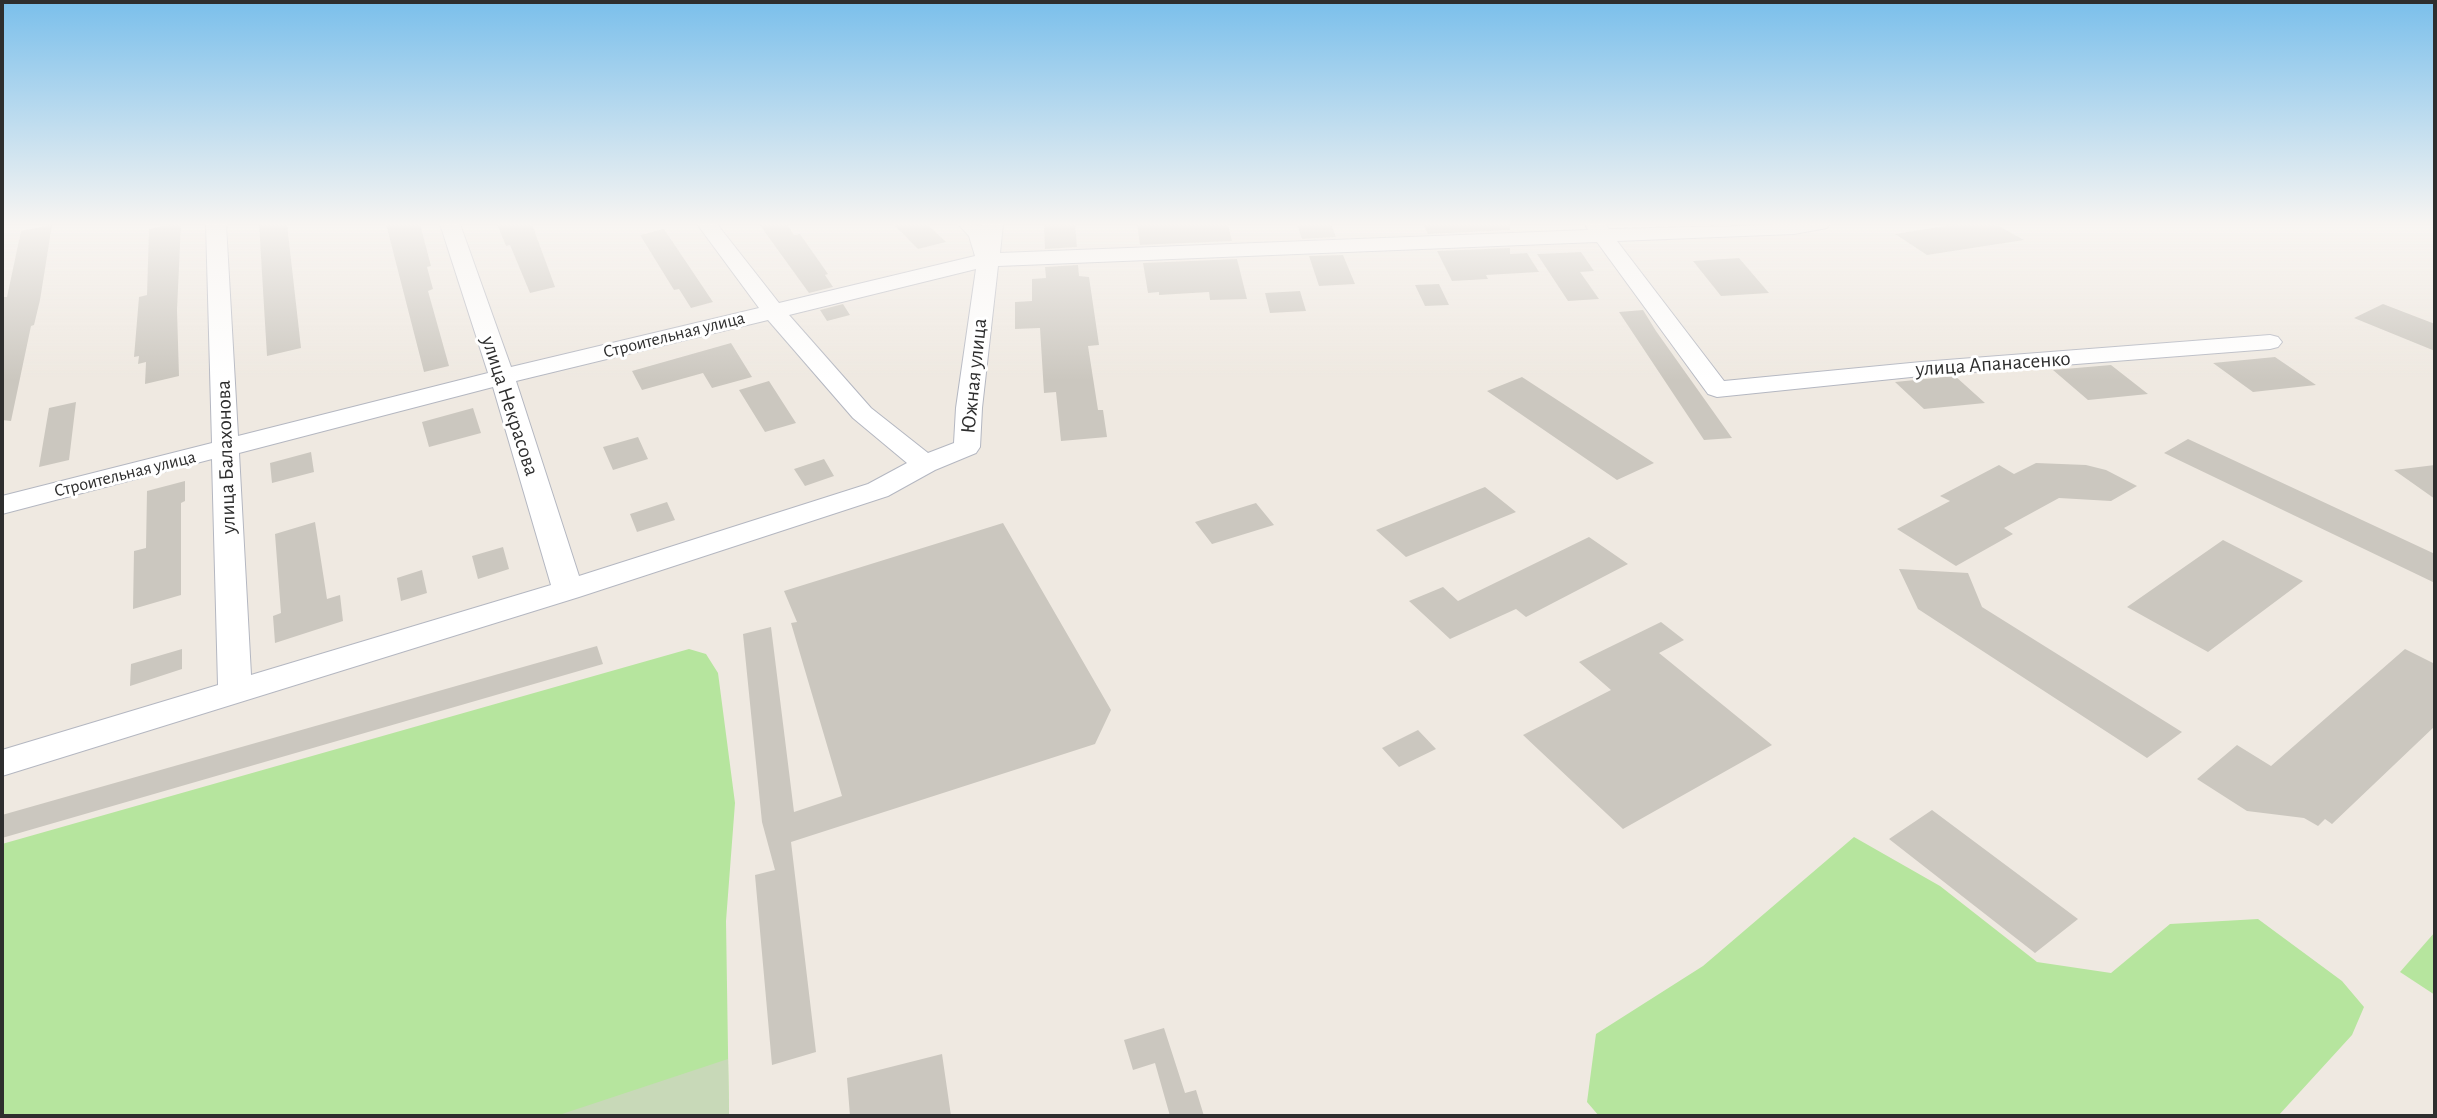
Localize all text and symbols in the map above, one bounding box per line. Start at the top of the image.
street label: Строительная улица [601,307,747,363]
street label: Южная улица [955,317,993,435]
street label: улица Некрасова [476,333,544,479]
street label: улица Апанасенко [1915,346,2071,382]
street label: улица Балахонова [211,380,241,534]
street label: Строительная улица [52,446,198,502]

